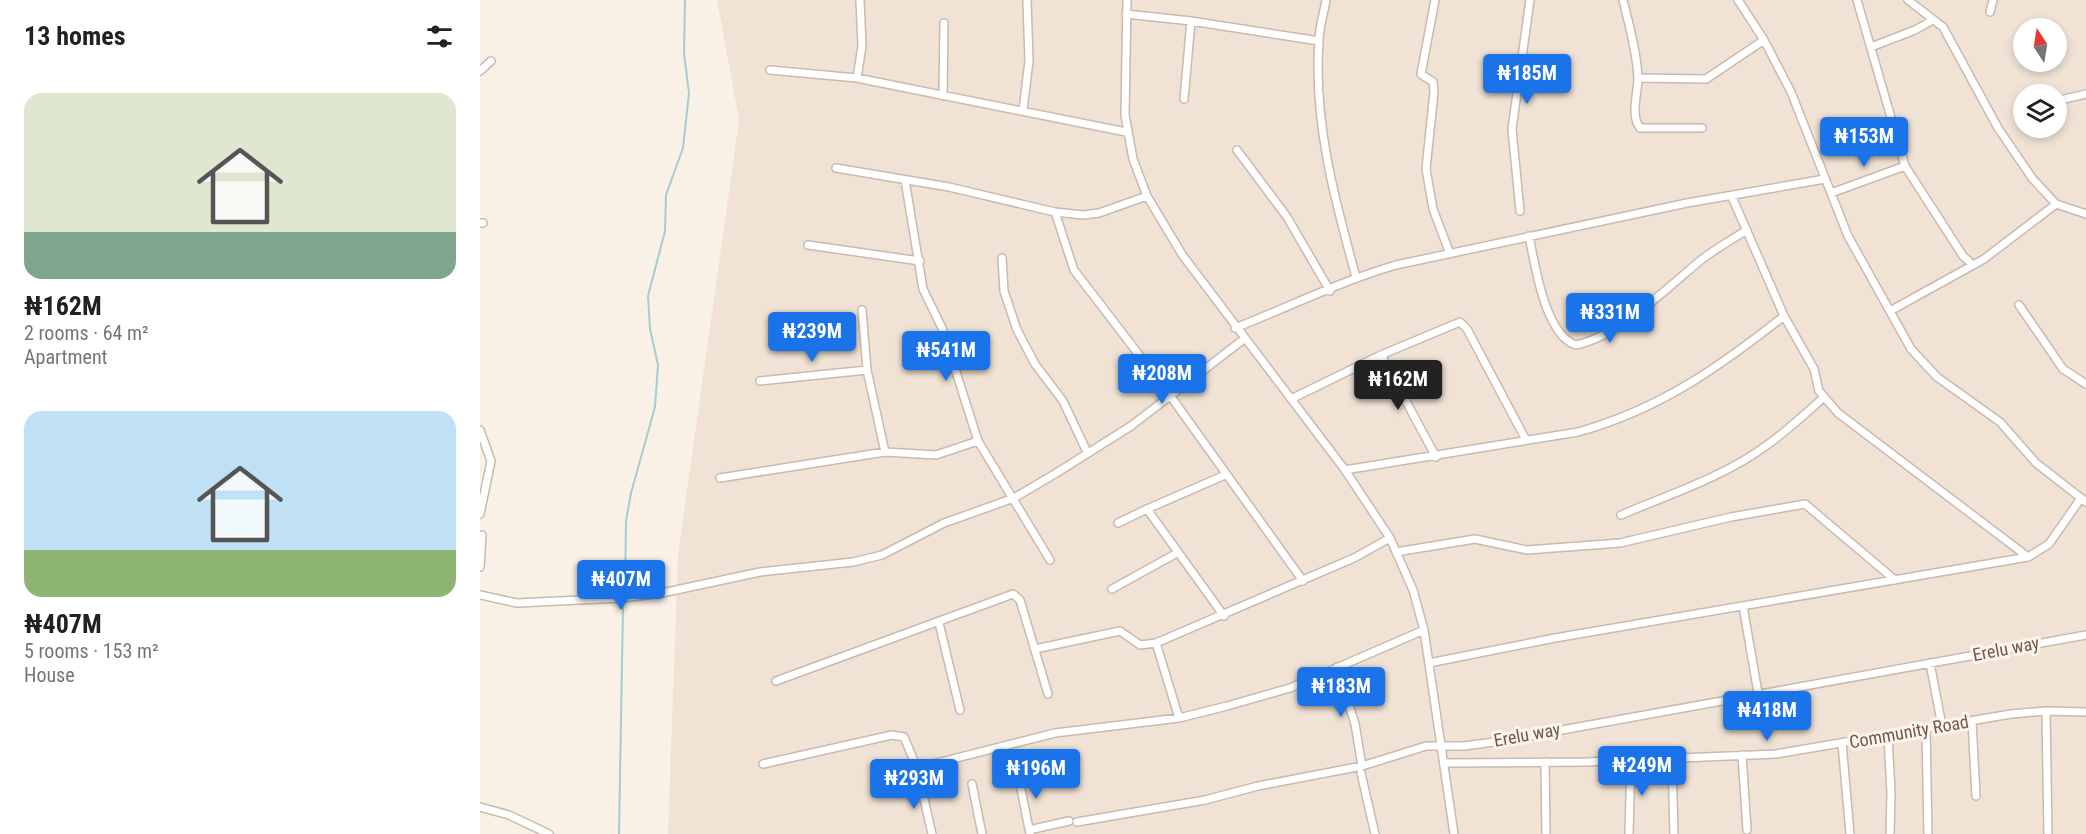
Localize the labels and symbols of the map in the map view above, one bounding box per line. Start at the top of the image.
north arrow [2013,18,2067,72]
pin: ₦185M [1485,54,1569,105]
pin: ₦153M [1822,117,1906,168]
pin: ₦331M [1568,293,1652,344]
pin: ₦239M [770,312,854,363]
pin: ₦541M [904,331,988,382]
pin: ₦208M [1120,354,1204,405]
pin: ₦162M [1356,360,1440,411]
pin: ₦407M [579,560,663,611]
street label: Erelu way [1971,632,2041,665]
pin: ₦183M [1299,667,1383,718]
pin: ₦418M [1725,691,1809,742]
street label: Community Road [1848,711,1970,752]
street label: Erelu way [1492,718,1562,751]
pin: ₦249M [1600,746,1684,797]
pin: ₦196M [994,749,1078,800]
pin: ₦293M [872,759,956,810]

